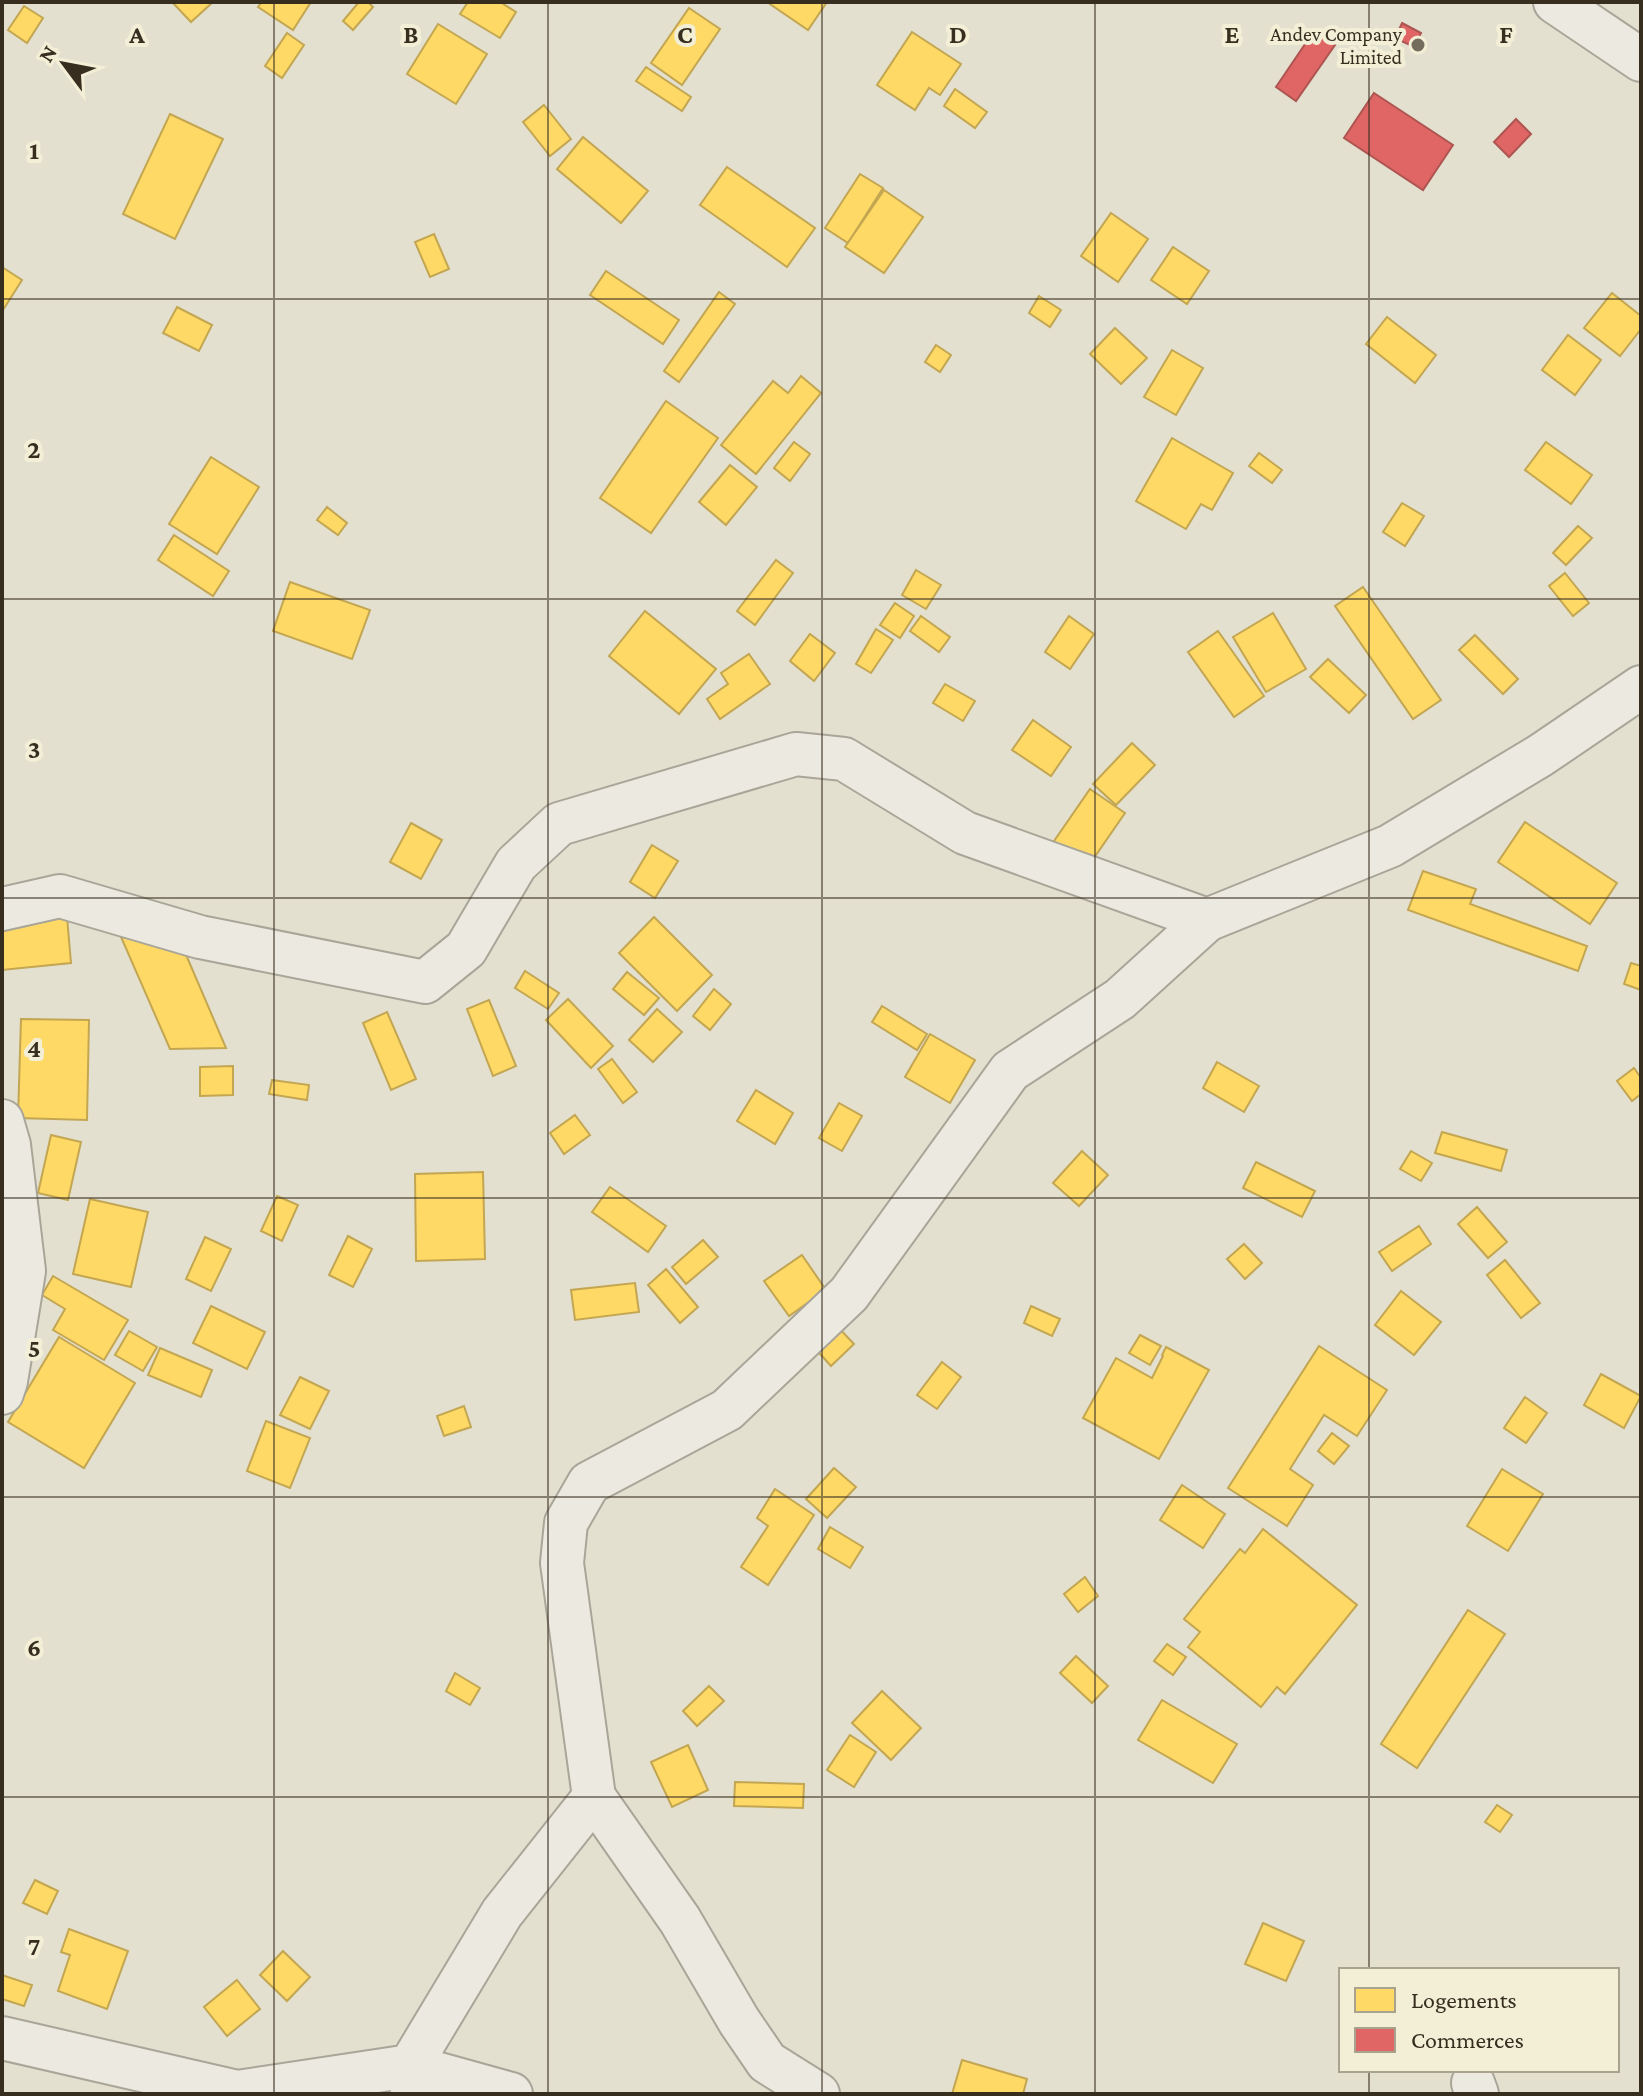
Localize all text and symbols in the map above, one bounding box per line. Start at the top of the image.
text: A [128,20,145,49]
text: B [403,20,419,49]
text: C [677,20,693,49]
text: D [949,20,967,49]
text: E [1225,20,1240,49]
text: F [1499,20,1513,49]
place label: Andev Company Limited [1270,23,1403,68]
north arrow [24,24,104,104]
marker: Andev Company Limited [1409,36,1427,54]
text: N [33,41,62,67]
text: 1 [29,136,39,165]
text: 2 [27,435,41,464]
text: 3 [28,735,40,764]
text: 4 [27,1034,41,1063]
text: 5 [28,1334,40,1363]
text: 6 [27,1633,41,1662]
text: 7 [28,1932,40,1961]
legend [1339,1968,1619,2072]
text: Logements [1411,1986,1517,2013]
text: Commerces [1411,2026,1524,2053]

